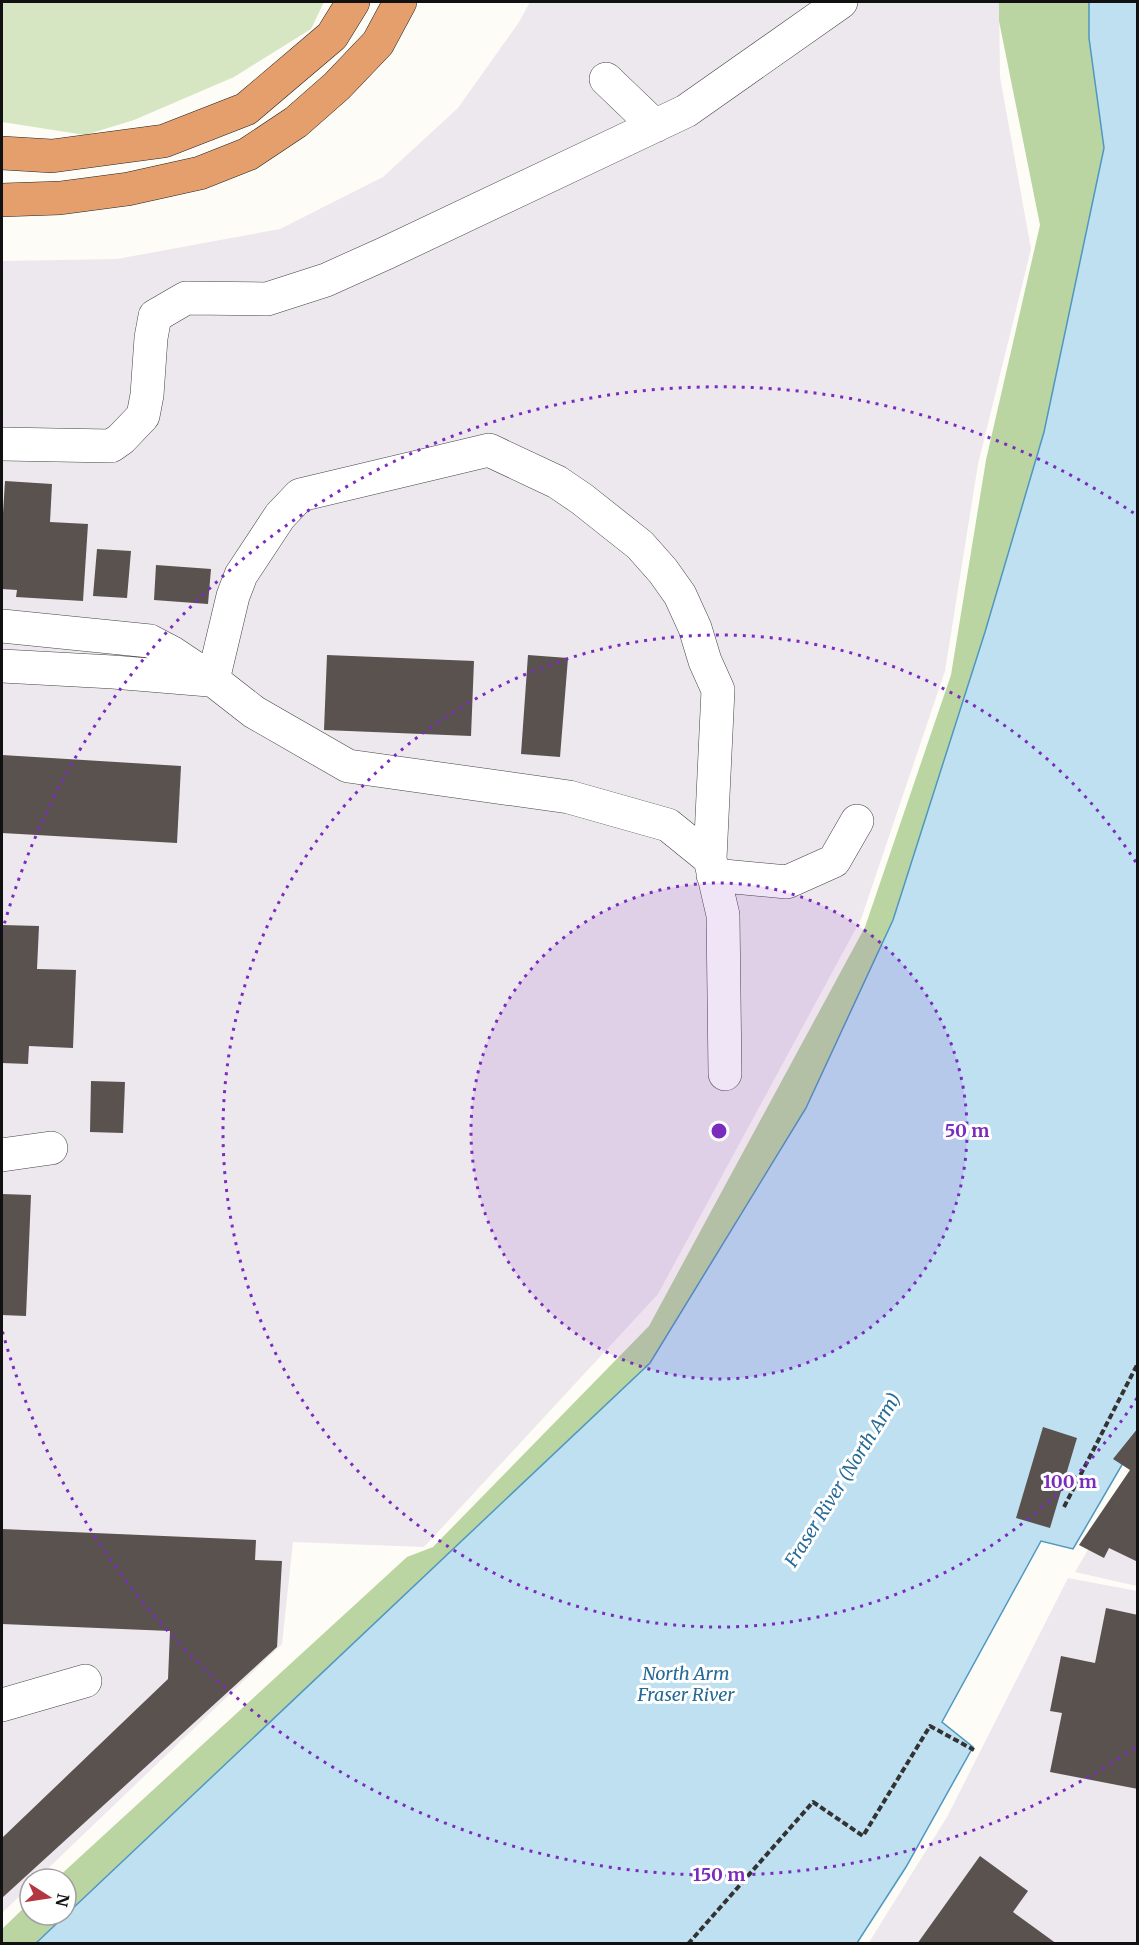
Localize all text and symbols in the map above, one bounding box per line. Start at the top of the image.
text: 50 m [945,1119,989,1142]
centre of rings [709,1121,729,1141]
water label: Fraser River (North Arm) [779,1388,906,1572]
text: 100 m [1043,1470,1097,1493]
water label: North Arm Fraser River [636,1662,735,1706]
text: 150 m [693,1863,745,1886]
north arrow [18,1867,78,1927]
text: N [52,1892,74,1909]

